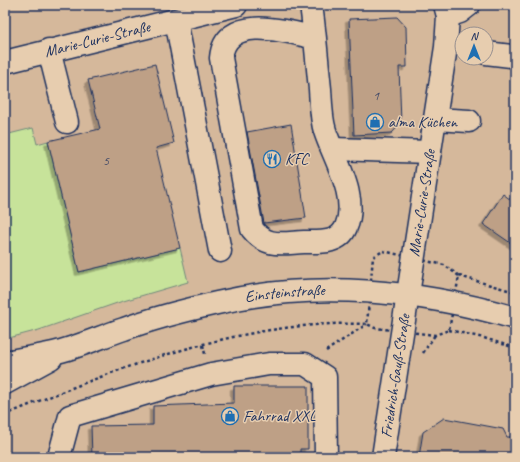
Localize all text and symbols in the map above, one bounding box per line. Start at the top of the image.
street label: Marie-Curie-Straße [42,16,154,62]
north arrow [454,26,494,66]
text: N [471,29,480,43]
house number: 1 [373,87,380,104]
shop icon: alma Küchen [365,112,385,132]
place label: alma Küchen [388,112,458,132]
street label: Marie-Curie-Straße [404,146,440,258]
restaurant icon: KFC [262,149,282,169]
place label: KFC [285,149,311,169]
house number: 5 [103,152,110,169]
street label: Einsteinstraße [243,280,326,307]
street label: Friedrich-Gauß-Straße [376,311,415,439]
shop icon: Fahrrad XXL [220,406,240,426]
place label: Fahrrad XXL [243,406,316,426]

